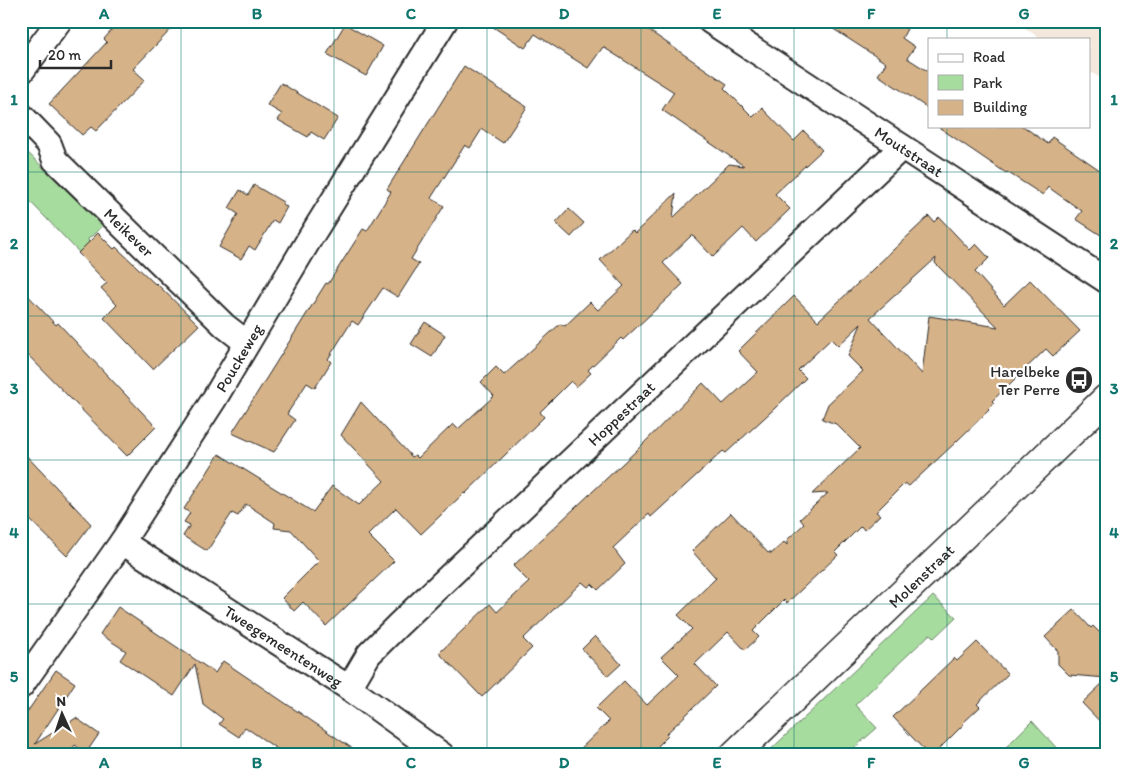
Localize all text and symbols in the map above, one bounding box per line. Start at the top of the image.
text: A [98,4,110,23]
text: B [252,4,263,23]
text: C [406,4,417,23]
text: D [559,4,570,23]
text: E [713,4,722,23]
text: F [867,4,876,23]
text: G [1018,4,1030,23]
scale bar [40,38,111,70]
legend [928,38,1090,128]
text: 20 m [48,46,82,64]
text: Road [973,48,1006,66]
text: Park [973,74,1003,92]
text: 1 [10,90,18,109]
text: 1 [1110,90,1118,109]
text: Building [973,98,1027,116]
street label: Moutstraat [871,123,947,181]
street label: Meikever [100,204,158,262]
text: 2 [10,234,19,253]
text: 2 [1110,234,1119,253]
street label: Pouckeweg [212,320,267,395]
place label: Harelbeke Ter Perre [990,362,1060,399]
bus stop icon: Harelbeke Ter Perre [1064,365,1094,395]
street label: Hoppestraat [584,378,659,450]
text: 3 [10,379,19,398]
text: 3 [1110,379,1119,398]
text: 4 [9,523,19,542]
text: 4 [1109,523,1119,542]
street label: Molenstraat [885,541,958,612]
street label: Tweegemeentenweg [221,601,347,692]
text: 5 [10,667,19,686]
text: 5 [1110,667,1119,686]
north arrow [38,688,88,738]
text: N [56,693,67,710]
text: A [98,753,110,772]
text: B [252,753,263,772]
text: C [406,753,417,772]
text: D [559,753,570,772]
text: E [713,753,722,772]
text: F [867,753,876,772]
text: G [1018,753,1030,772]

